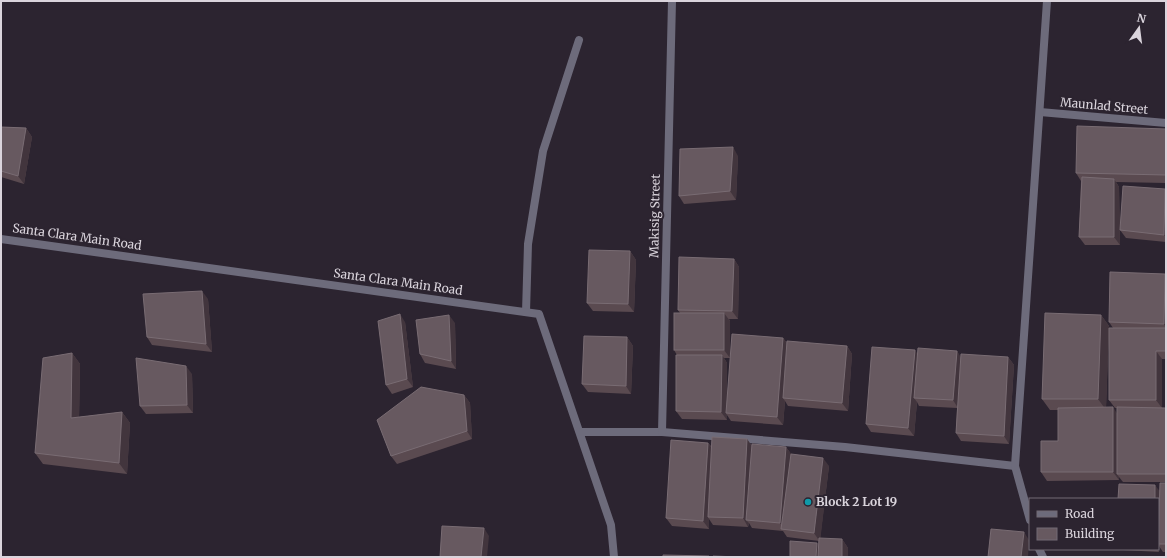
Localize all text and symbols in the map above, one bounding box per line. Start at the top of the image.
north arrow [1119,8,1159,48]
text: N [1136,10,1148,26]
street label: Maunlad Street [1059,94,1149,117]
street label: Makisig Street [646,174,663,258]
street label: Santa Clara Main Road [12,220,143,253]
street label: Santa Clara Main Road [333,265,464,298]
place label: Block 2 Lot 19 [816,494,897,509]
marker: Block 2 Lot 19 [803,497,813,507]
legend [1029,498,1159,550]
text: Road [1065,506,1094,521]
text: Building [1065,526,1115,541]

